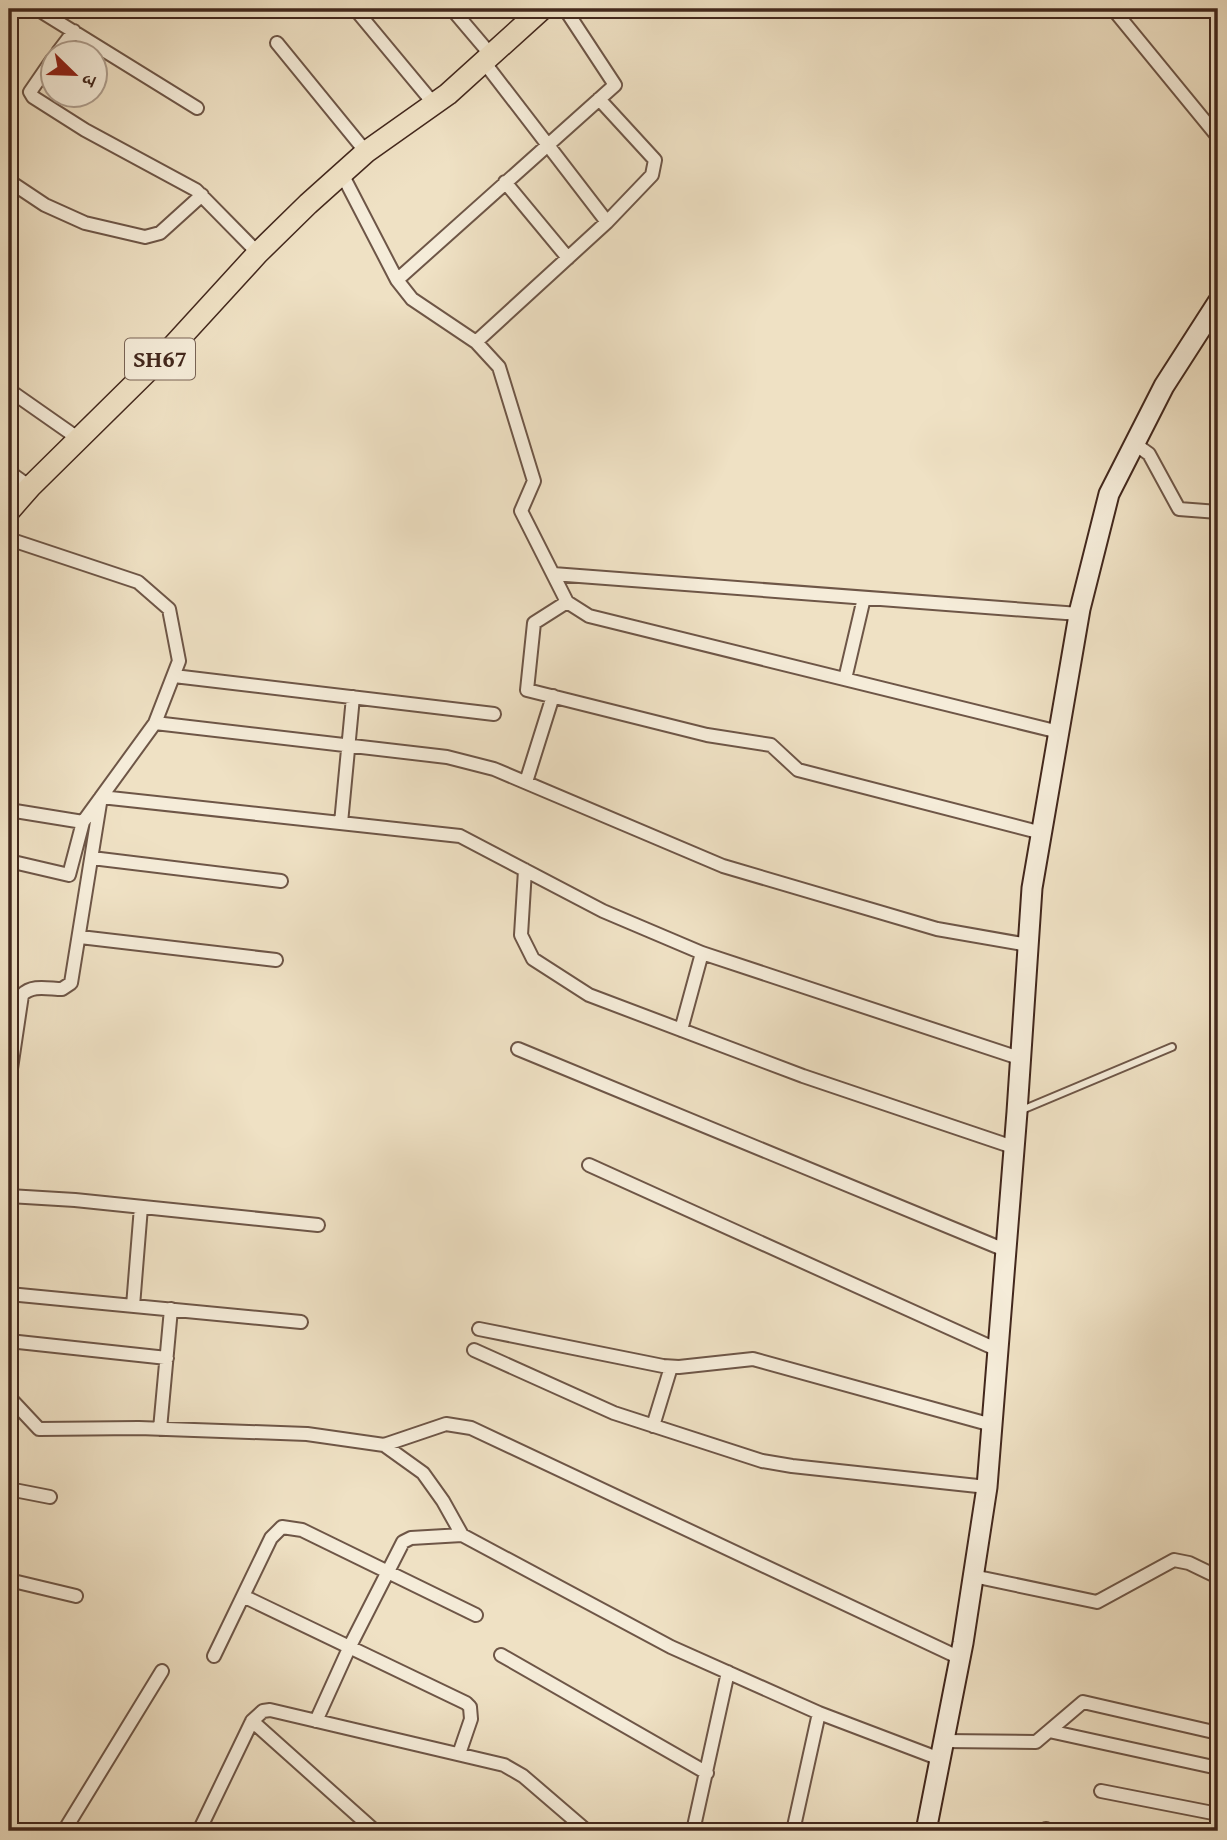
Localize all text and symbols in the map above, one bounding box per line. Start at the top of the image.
north arrow [38,38,108,108]
text: उ [74,69,105,92]
road number: SH67 [125,338,195,380]

